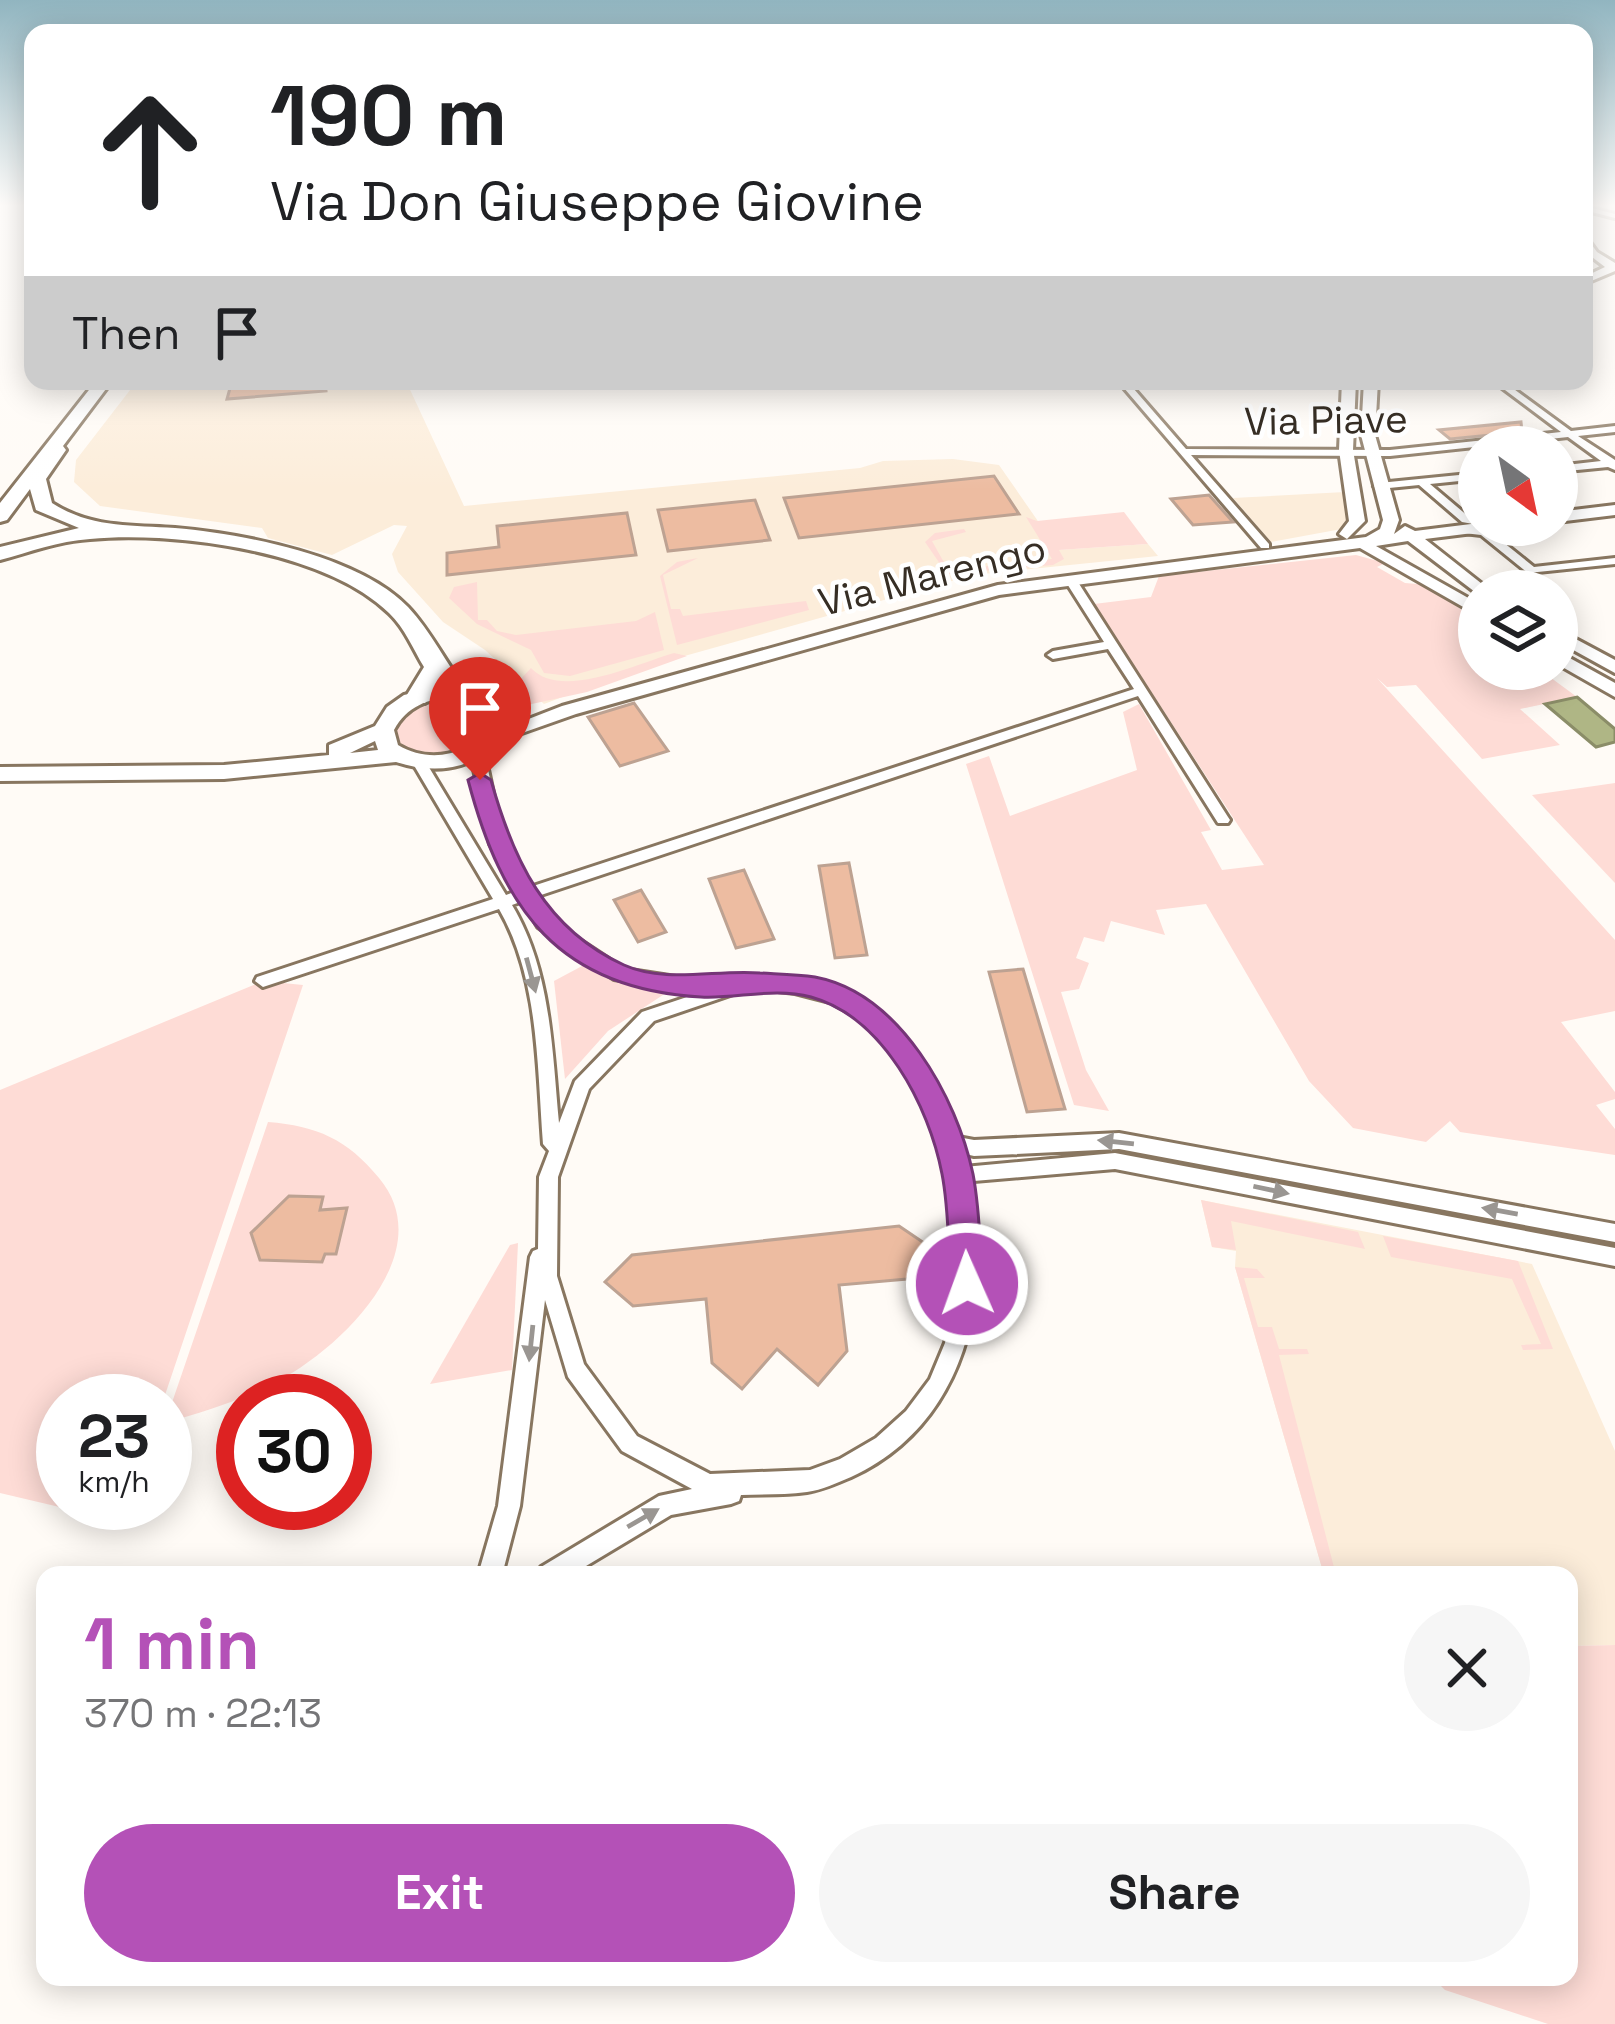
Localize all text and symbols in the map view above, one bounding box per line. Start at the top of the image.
text: 190 m [270,62,507,170]
icon: ahead [72,72,228,228]
text: Via Don Giuseppe Giovine [270,167,924,236]
icon: arrive [204,300,270,366]
text: Then [72,305,180,362]
street label: Via Piave [1244,394,1408,446]
north arrow [1458,426,1578,546]
map controls [1458,426,1578,690]
street label: Via Marengo [813,523,1051,627]
button: layers [1458,570,1578,690]
pin [429,657,531,780]
icon: arrive [447,675,513,741]
one-way arrow [523,957,542,994]
one-way arrow [1097,1132,1134,1151]
one-way arrow [1252,1181,1290,1200]
one-way arrow [1481,1202,1518,1221]
position arrow [904,1221,1030,1347]
one-way arrow [521,1325,540,1362]
speed limit sign: 30 [216,1374,372,1530]
text: 23 [78,1398,150,1475]
text: km/h [78,1462,150,1501]
one-way arrow [626,1508,660,1529]
text: 1 min [84,1598,260,1690]
button: close [1404,1605,1530,1731]
text: 370 m · 22:13 [84,1689,322,1738]
button: Exit [84,1824,795,1962]
button: Share [819,1824,1530,1962]

